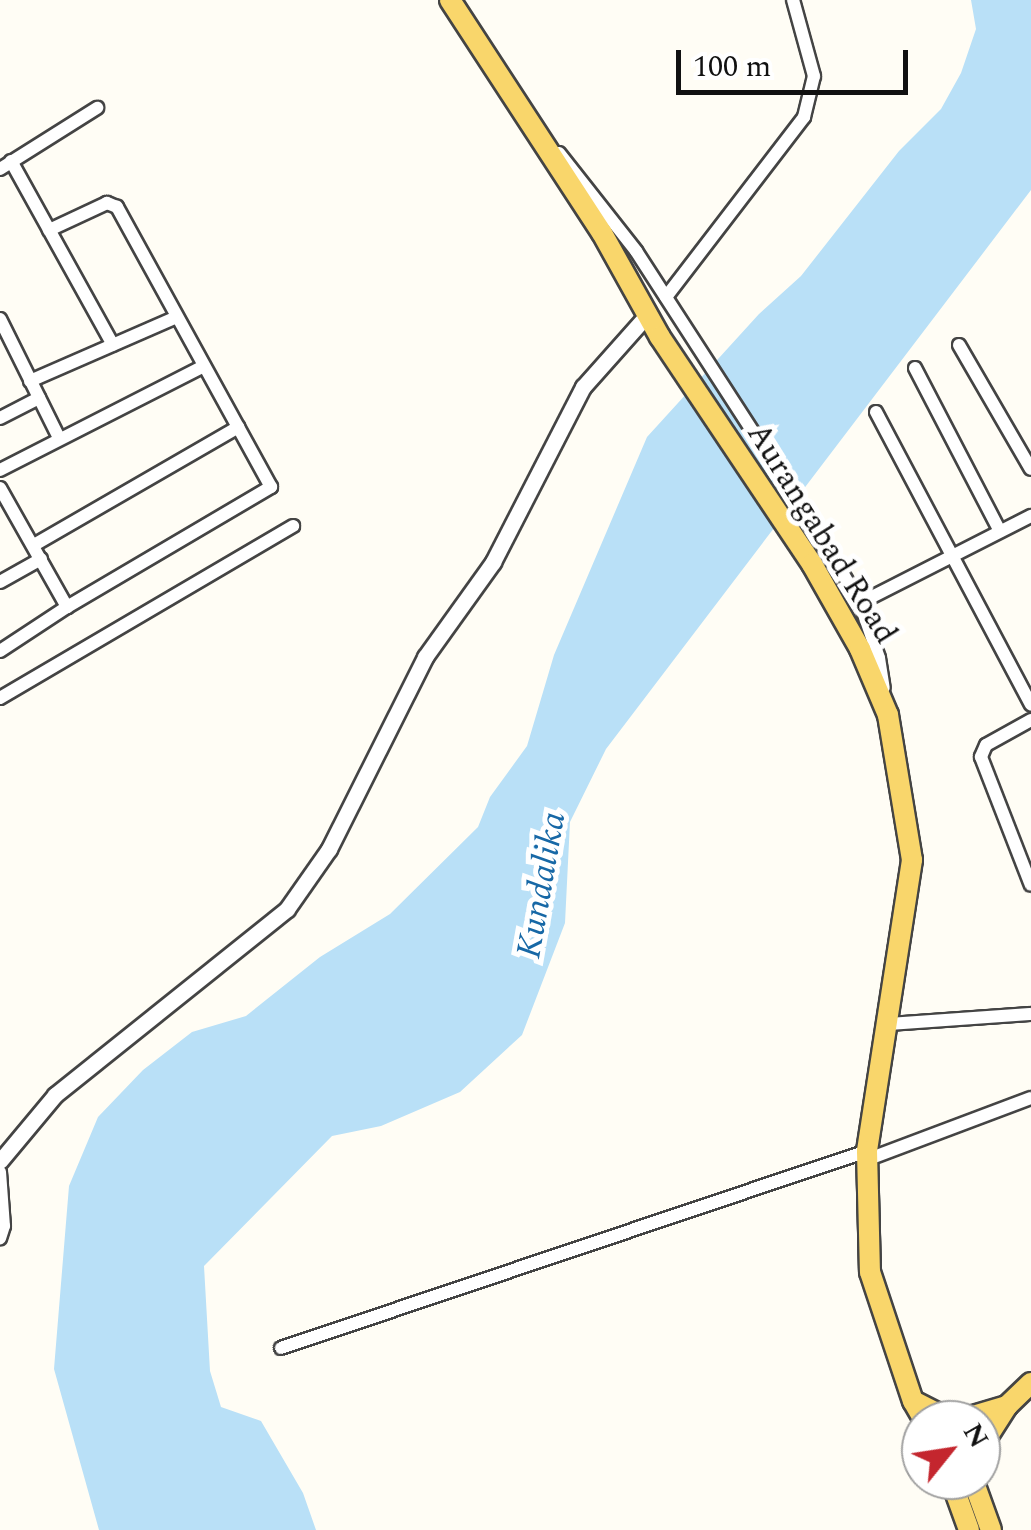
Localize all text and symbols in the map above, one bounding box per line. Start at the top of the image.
scale bar [681,30,914,92]
text: 100 m [693,44,771,90]
street label: Aurangabad Road [738,417,904,651]
water label: Kundalika [508,808,576,962]
north arrow [901,1400,1001,1500]
text: N [951,1415,1000,1456]

